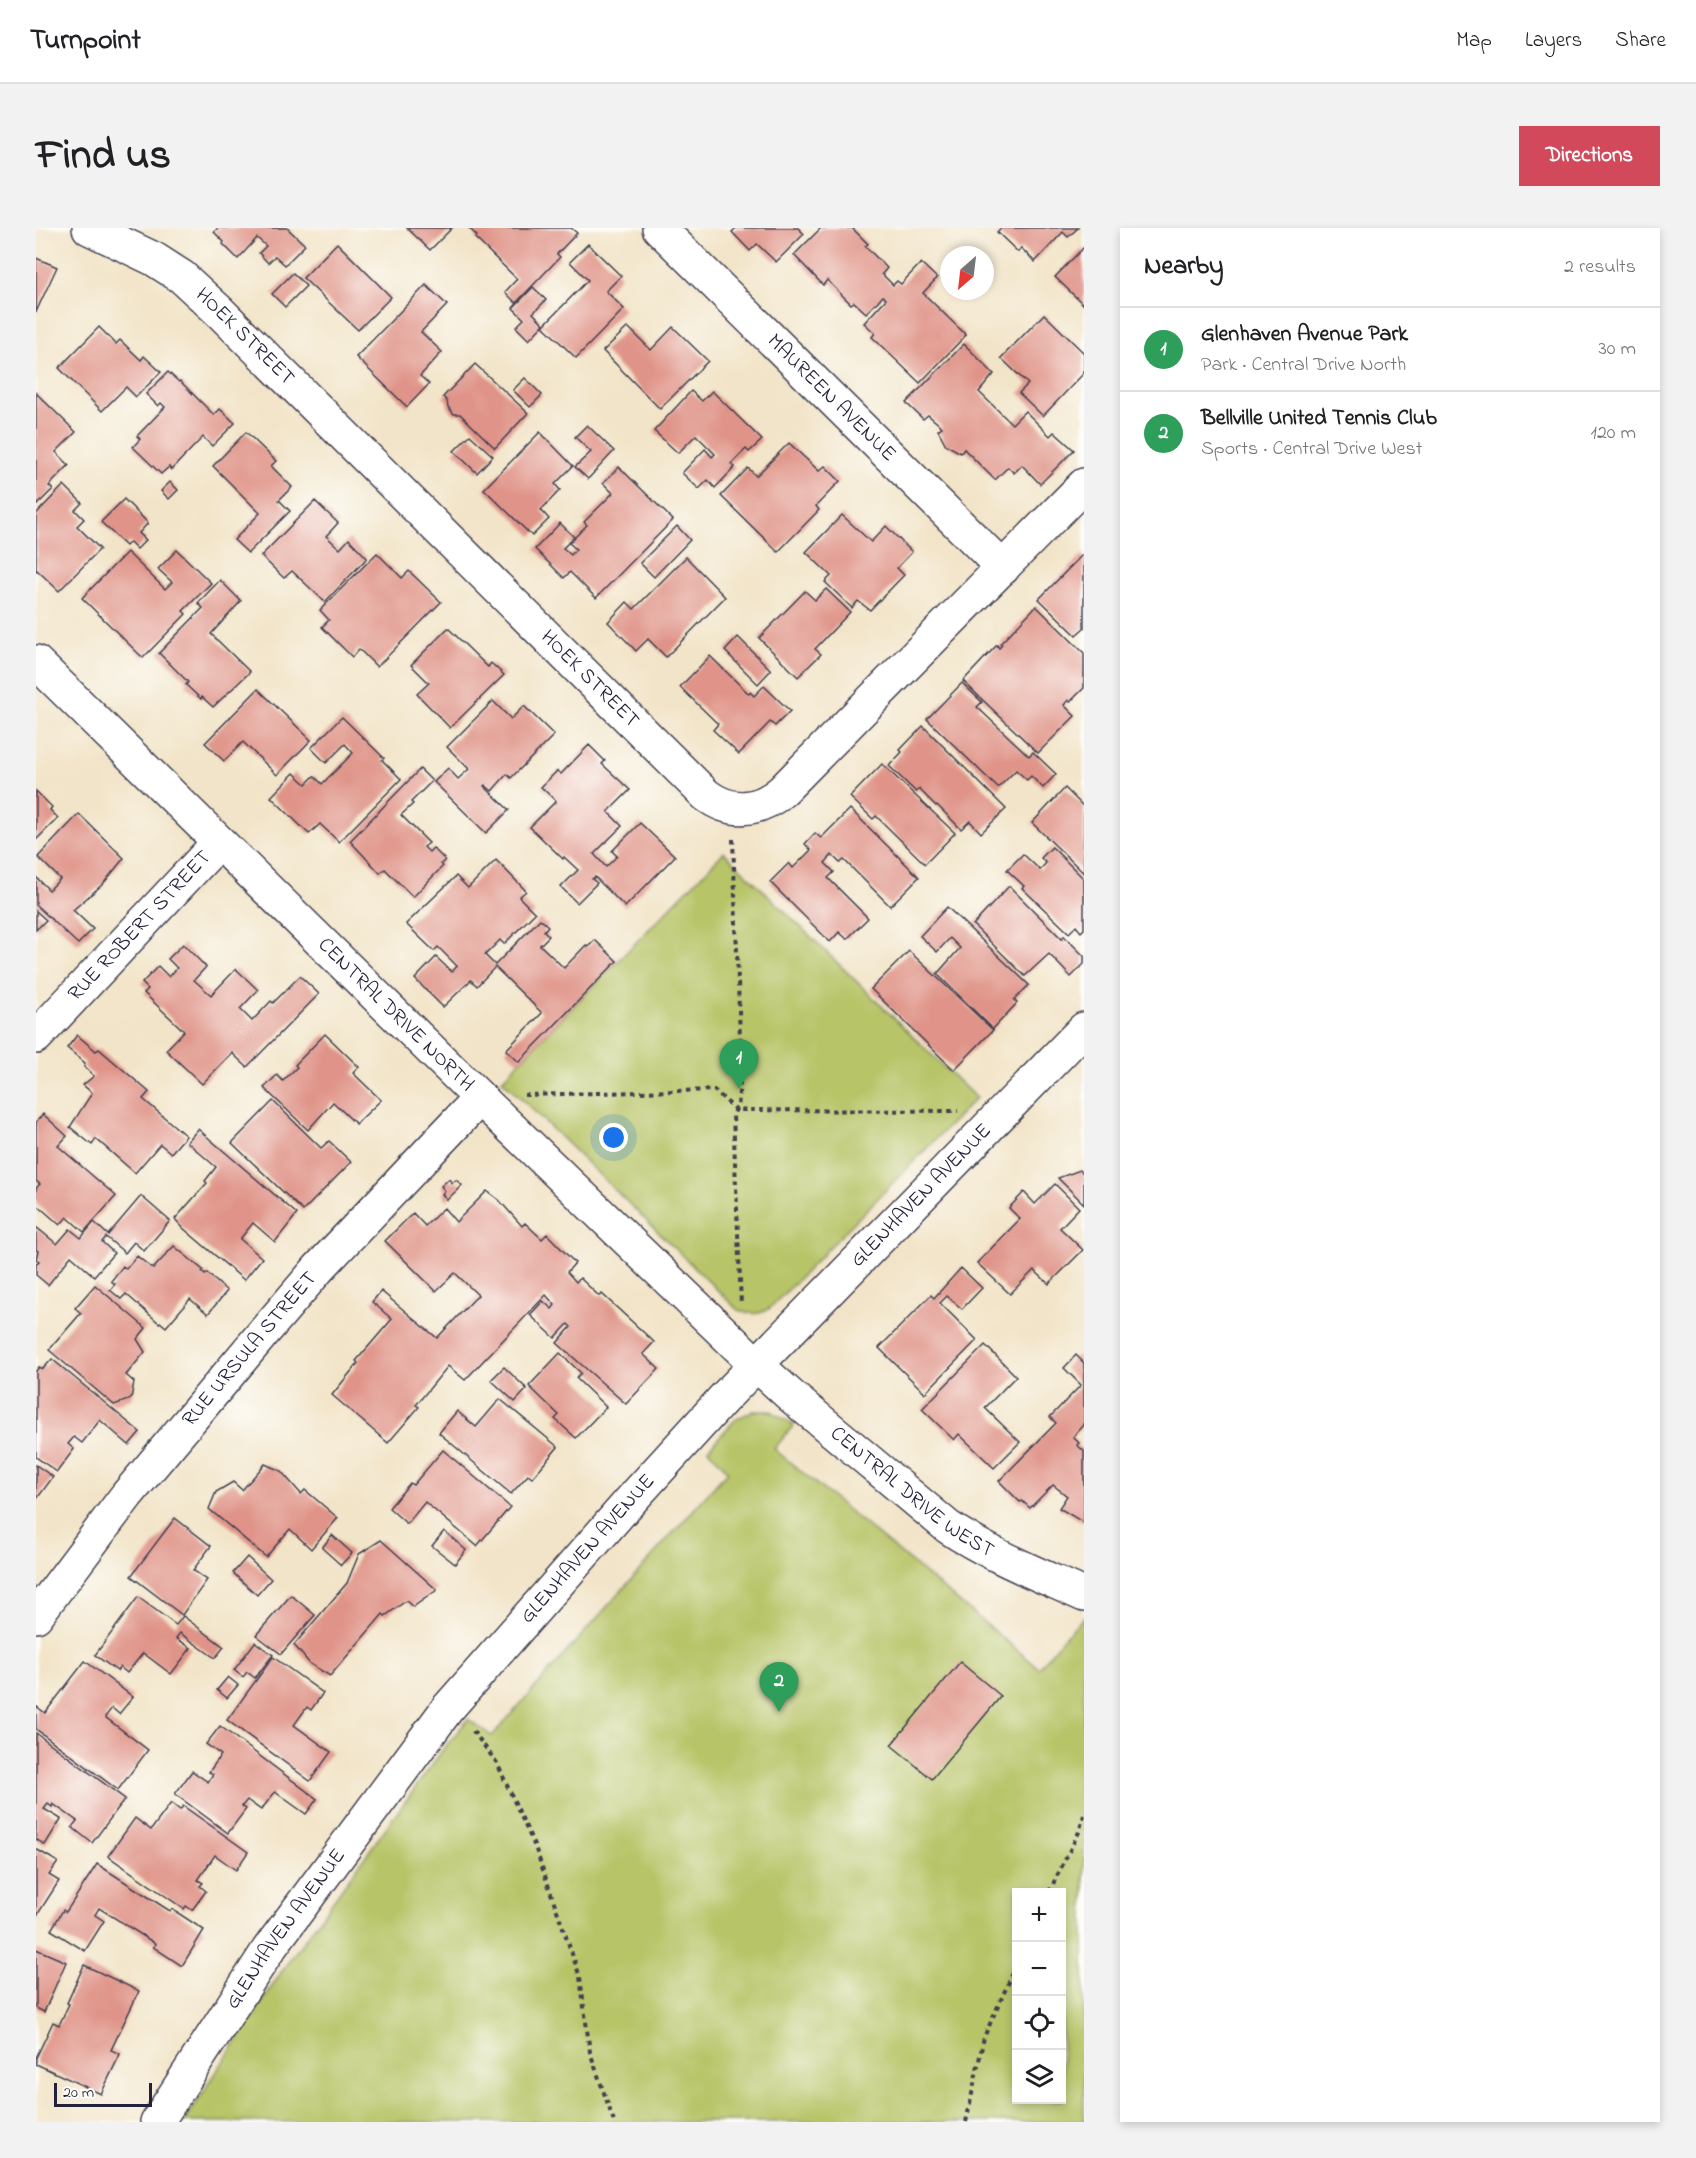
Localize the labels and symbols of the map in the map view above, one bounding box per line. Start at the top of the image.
north arrow [940,246,994,300]
street label: HOEK STREET [188,281,301,393]
street label: MAUREEN AVENUE [760,327,903,469]
street label: HOEK STREET [533,623,646,735]
street label: RUE ROBERT STREET [61,844,219,1008]
street label: CENTRAL DRIVE NORTH [310,931,481,1099]
pin: 1 [720,1040,758,1089]
street label: GLENHAVEN AVENUE [844,1117,999,1274]
your location [599,1123,628,1152]
street label: RUE URSULA STREET [175,1265,324,1433]
street label: CENTRAL DRIVE WEST [823,1419,999,1566]
street label: GLENHAVEN AVENUE [514,1468,662,1631]
pin: 2 [760,1662,798,1712]
street label: GLENHAVEN AVENUE [219,1843,353,2015]
scale bar [54,2080,152,2108]

